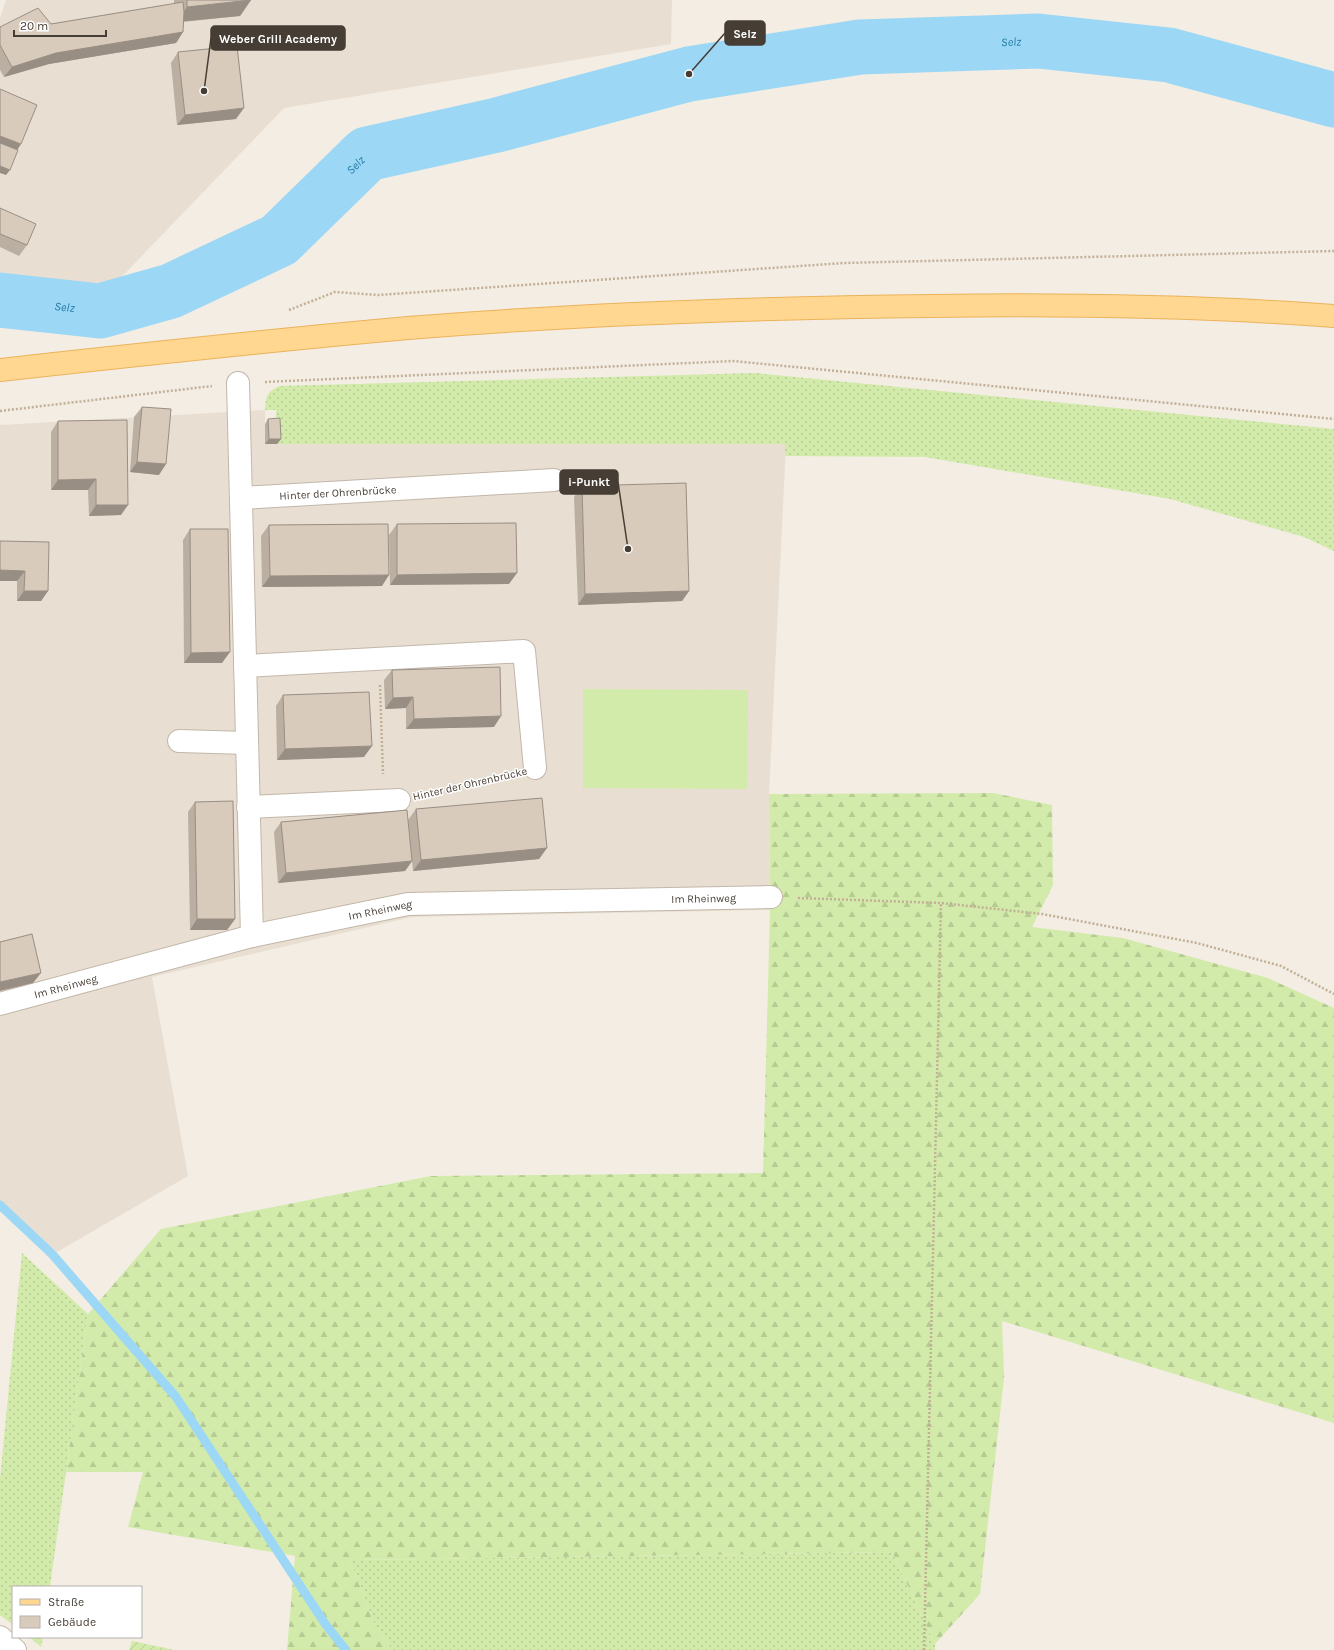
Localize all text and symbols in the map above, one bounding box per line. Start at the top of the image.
scale bar [14,12,106,38]
text: 20 m [20,19,48,33]
callout: Selz [725,21,765,45]
callout: Weber Grill Academy [211,26,345,50]
text: Selz [733,27,757,41]
text: Weber Grill Academy [219,32,337,46]
water label: Selz [1001,35,1022,49]
water label: Selz [344,152,368,177]
water label: Selz [54,299,76,315]
callout: i-Punkt [560,470,618,494]
text: i-Punkt [568,475,610,489]
street label: Hinter der Ohrenbrücke [279,483,397,502]
street label: Hinter der Ohrenbrücke [411,764,529,804]
street label: Im Rheinweg [671,891,737,905]
street label: Im Rheinweg [347,897,413,923]
street label: Im Rheinweg [33,971,99,1001]
legend [12,1586,142,1638]
text: Straße [48,1595,84,1609]
text: Gebäude [48,1615,96,1629]

